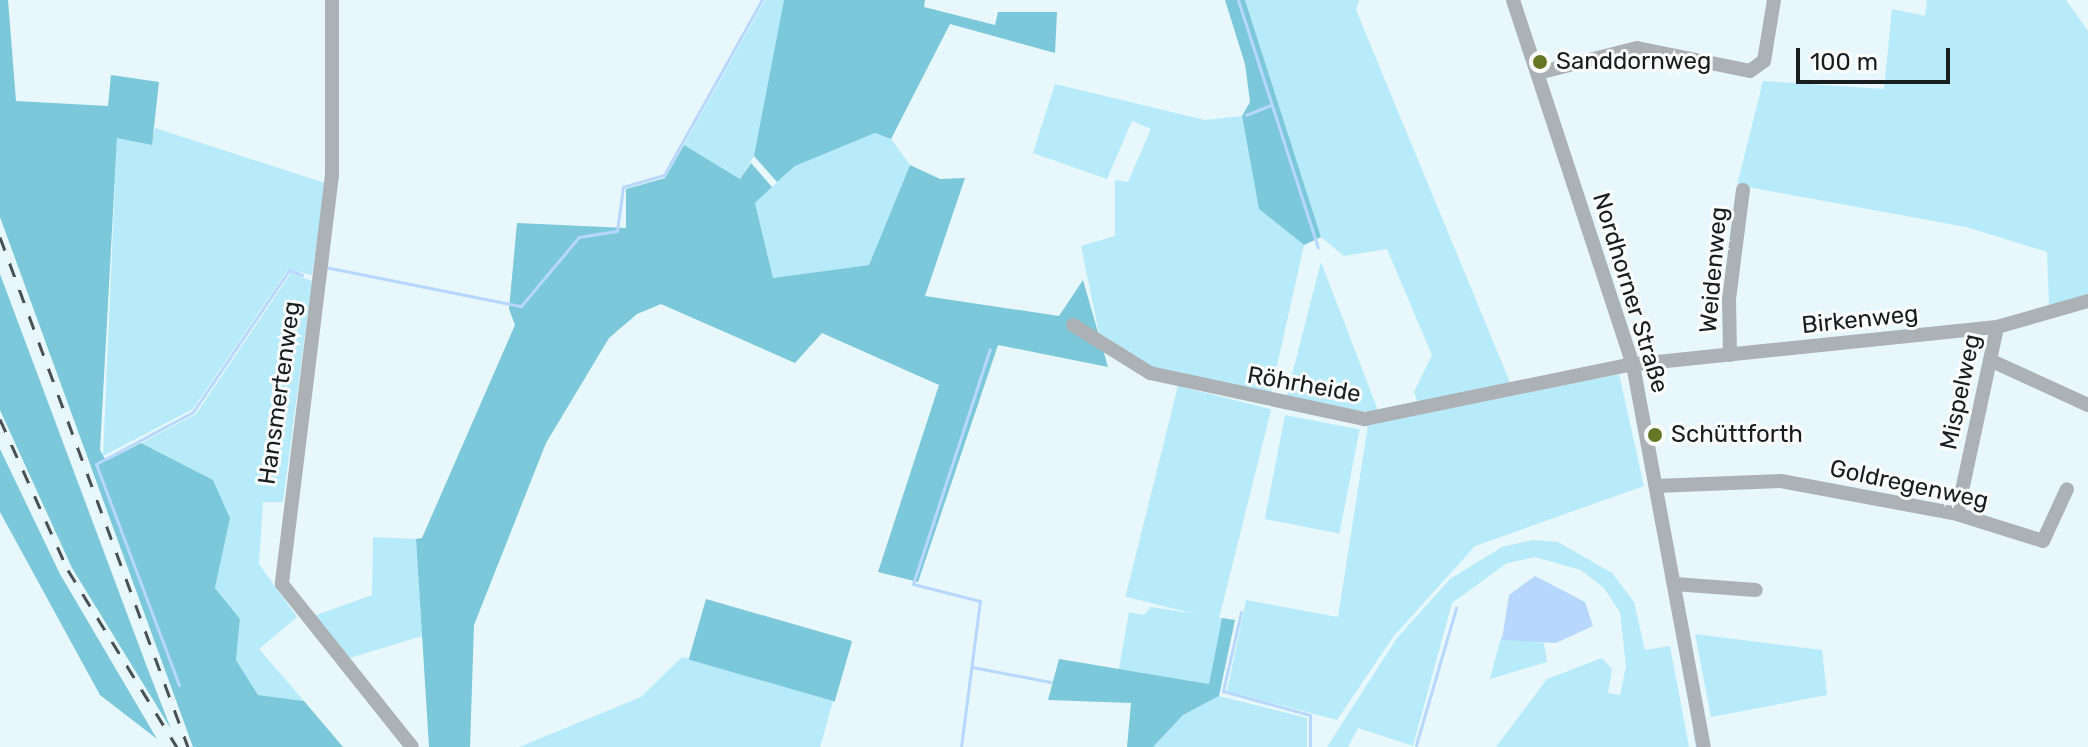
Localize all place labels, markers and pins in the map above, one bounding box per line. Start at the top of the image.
place label: Sanddornweg [1556,48,1711,76]
marker: Sanddornweg [1531,53,1549,71]
place label: Schüttforth [1671,421,1803,449]
marker: Schüttforth [1646,426,1664,444]

